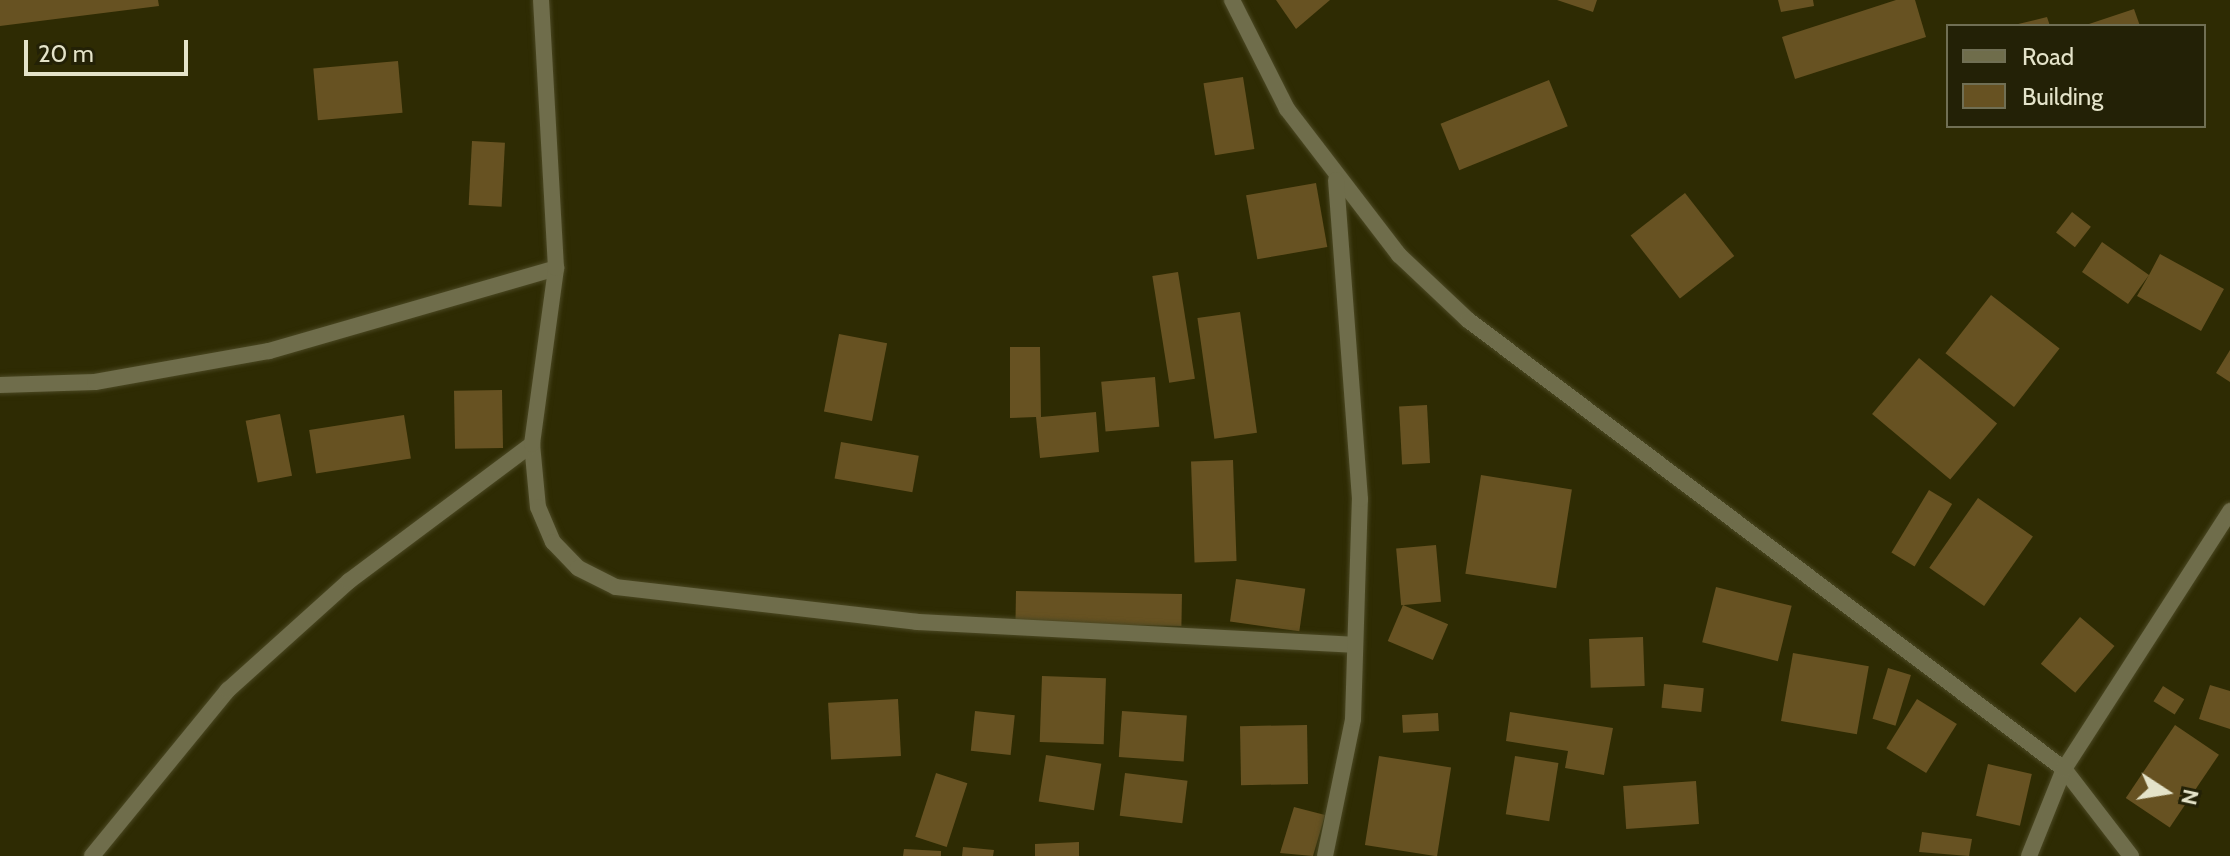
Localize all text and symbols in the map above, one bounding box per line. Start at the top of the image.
scale bar [28,24,192,74]
legend [1946,24,2206,128]
text: 20 m [38,39,94,68]
text: Road [2022,42,2074,71]
text: Building [2022,82,2103,111]
north arrow [2126,752,2206,832]
text: N [2175,787,2205,808]

